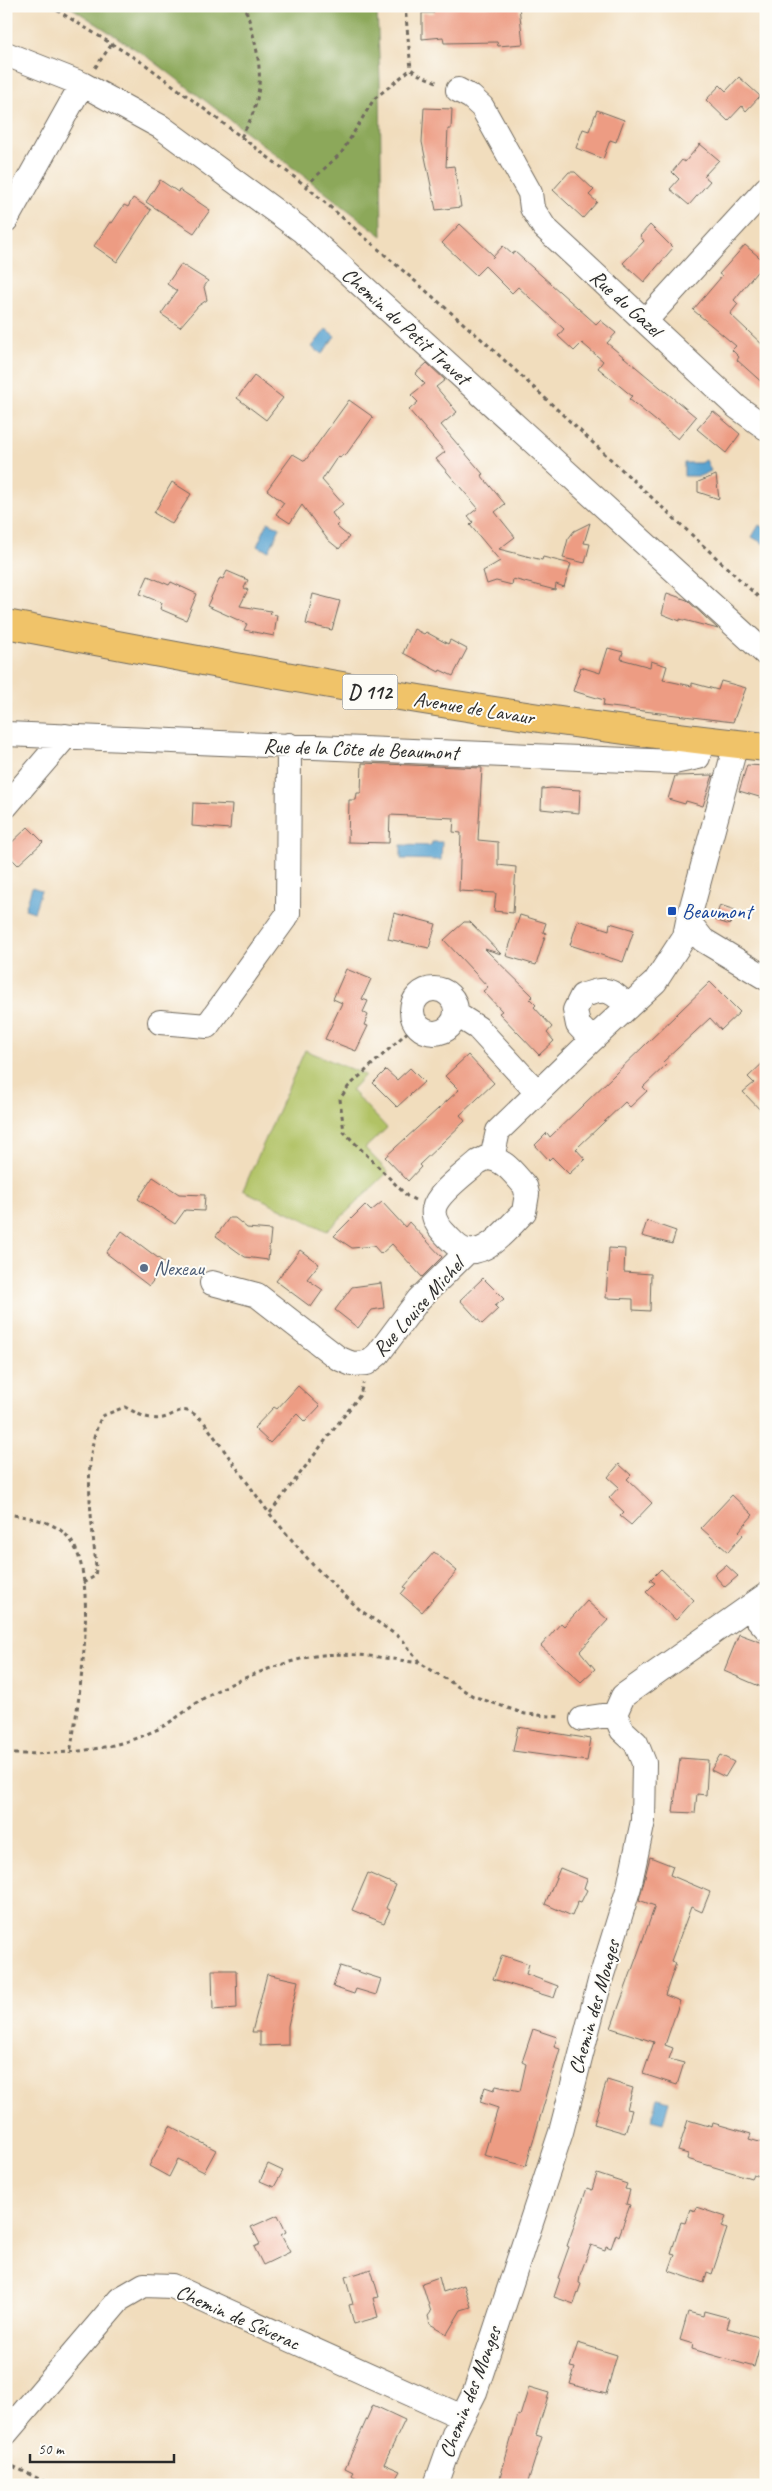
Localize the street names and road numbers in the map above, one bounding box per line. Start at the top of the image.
street label: Chemin du Petit Travet [337,262,478,392]
street label: Rue du Gazel [585,264,670,344]
road number: D 112 [342,674,398,710]
street label: Avenue de Lavaur [412,686,538,731]
street label: Rue de la Côte de Beaumont [263,733,462,765]
street label: Rue Louise Michel [367,1250,471,1362]
street label: Chemin des Monges [562,1935,626,2077]
street label: Chemin de Séverac [172,2278,305,2356]
street label: Chemin des Monges [433,2321,508,2461]

